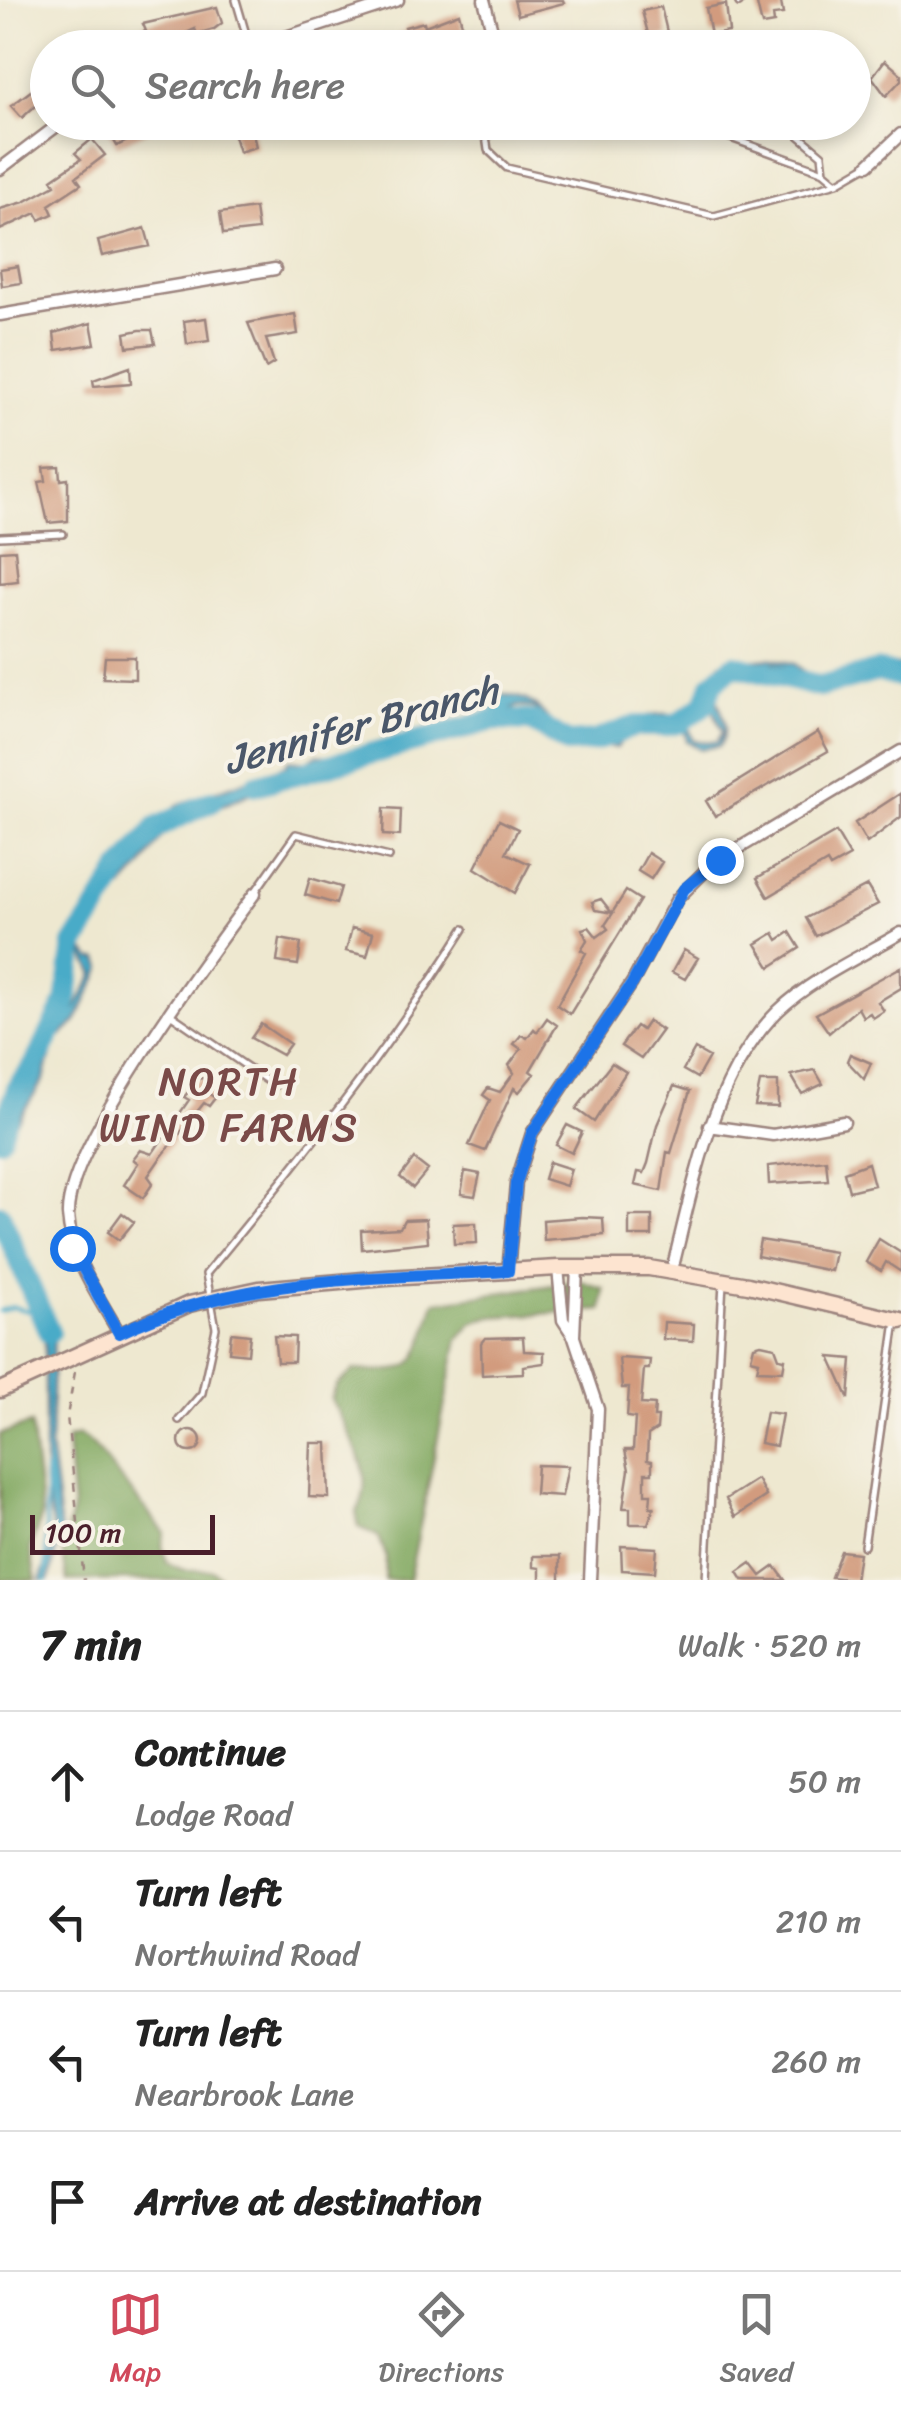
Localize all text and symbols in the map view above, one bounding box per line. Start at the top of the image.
search box [30,30,871,140]
text: Search here [145,52,345,119]
icon: search [65,58,120,113]
water label: Jennifer Branch [216,653,510,796]
route end [698,838,744,884]
district label: NORTH WIND FARMS [99,1046,359,1163]
route start [50,1226,96,1272]
text: 100 m [45,1508,121,1557]
scale bar [30,1510,215,1554]
text: 7 min [40,1608,141,1682]
text: Walk · 520 m [678,1617,861,1674]
text: Continue [135,1719,286,1786]
text: 50 m [788,1753,861,1810]
icon: ahead [40,1754,95,1809]
text: Lodge Road [135,1786,292,1843]
text: Turn left [135,1859,281,1926]
text: 210 m [776,1893,861,1950]
icon: left [40,1894,95,1949]
text: Northwind Road [135,1926,359,1983]
text: Turn left [135,1999,281,2066]
text: 260 m [771,2033,861,2090]
icon: left [40,2034,95,2089]
text: Nearbrook Lane [135,2066,354,2123]
text: Arrive at destination [135,2168,482,2235]
icon: arrive [40,2174,95,2229]
tab: Map [108,2287,163,2396]
tab: Directions [378,2287,504,2396]
tab: Saved [719,2287,793,2396]

